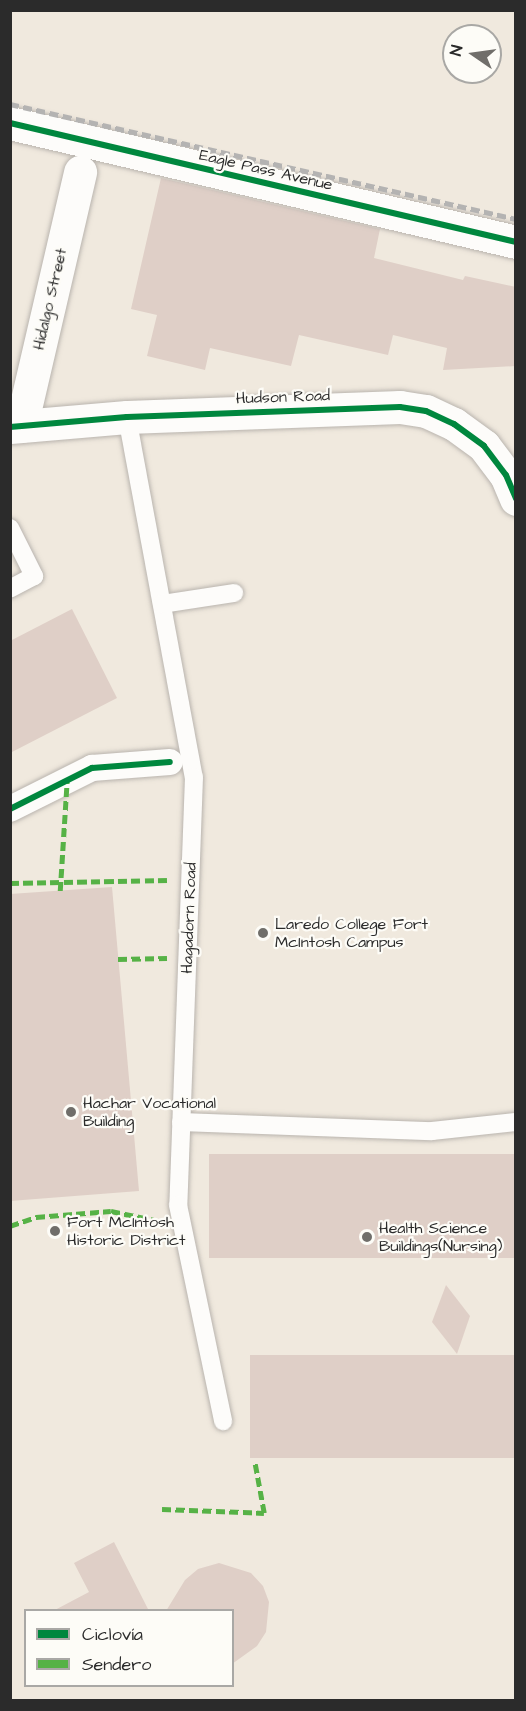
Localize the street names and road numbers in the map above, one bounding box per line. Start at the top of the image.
street label: Eagle Pass Avenue [197,145,335,195]
street label: Hidalgo Street [29,246,71,352]
street label: Hudson Road [236,386,330,408]
street label: Hagadorn Road [177,862,201,974]

